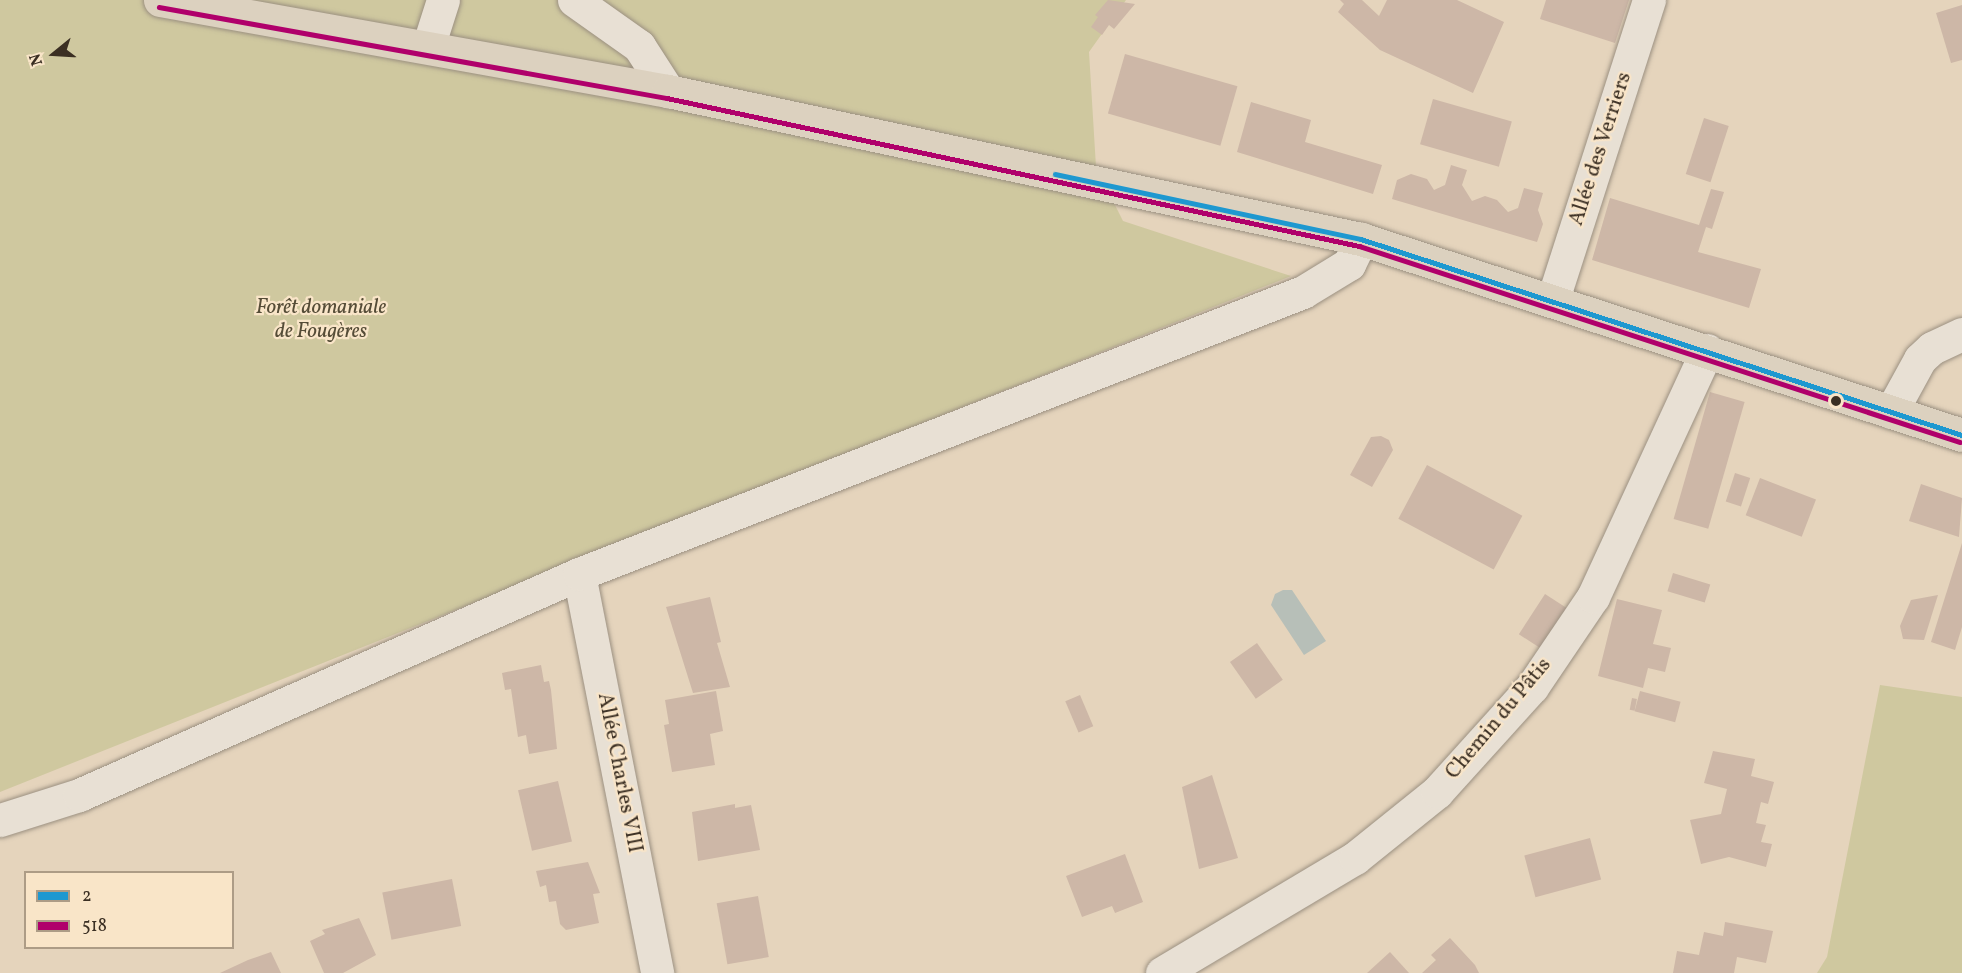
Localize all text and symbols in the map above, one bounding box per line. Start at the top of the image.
north arrow [24,24,84,84]
text: N [25,51,49,68]
street label: Allée des Verriers [1564,69,1638,229]
park label: Forêt domaniale de Fougères [256,295,386,345]
unlabelled marker [1830,395,1842,407]
street label: Chemin du Pâtis [1441,653,1557,785]
street label: Allée Charles VIII [591,691,647,855]
legend [24,871,234,949]
text: 2 [82,884,92,909]
text: 518 [82,914,107,939]

